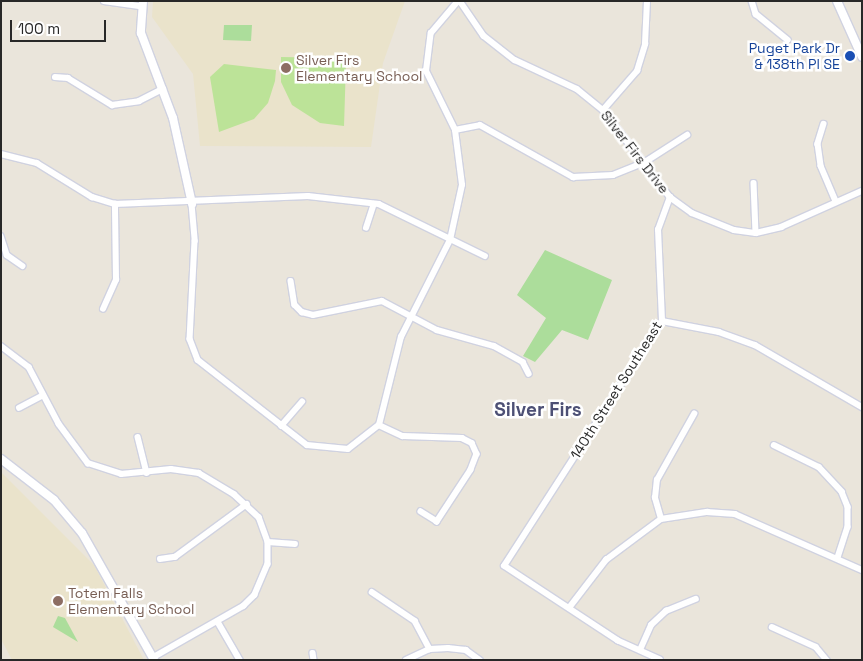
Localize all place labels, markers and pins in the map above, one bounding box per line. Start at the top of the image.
place label: Puget Park Dr & 138th Pl SE [749,40,840,72]
marker: Puget Park Dr & 138th Pl SE [844,50,856,62]
place label: Silver Firs Elementary School [296,52,422,84]
marker: Silver Firs Elementary School [280,62,292,74]
place label: Totem Falls Elementary School [68,585,194,618]
marker: Totem Falls Elementary School [52,595,64,607]

